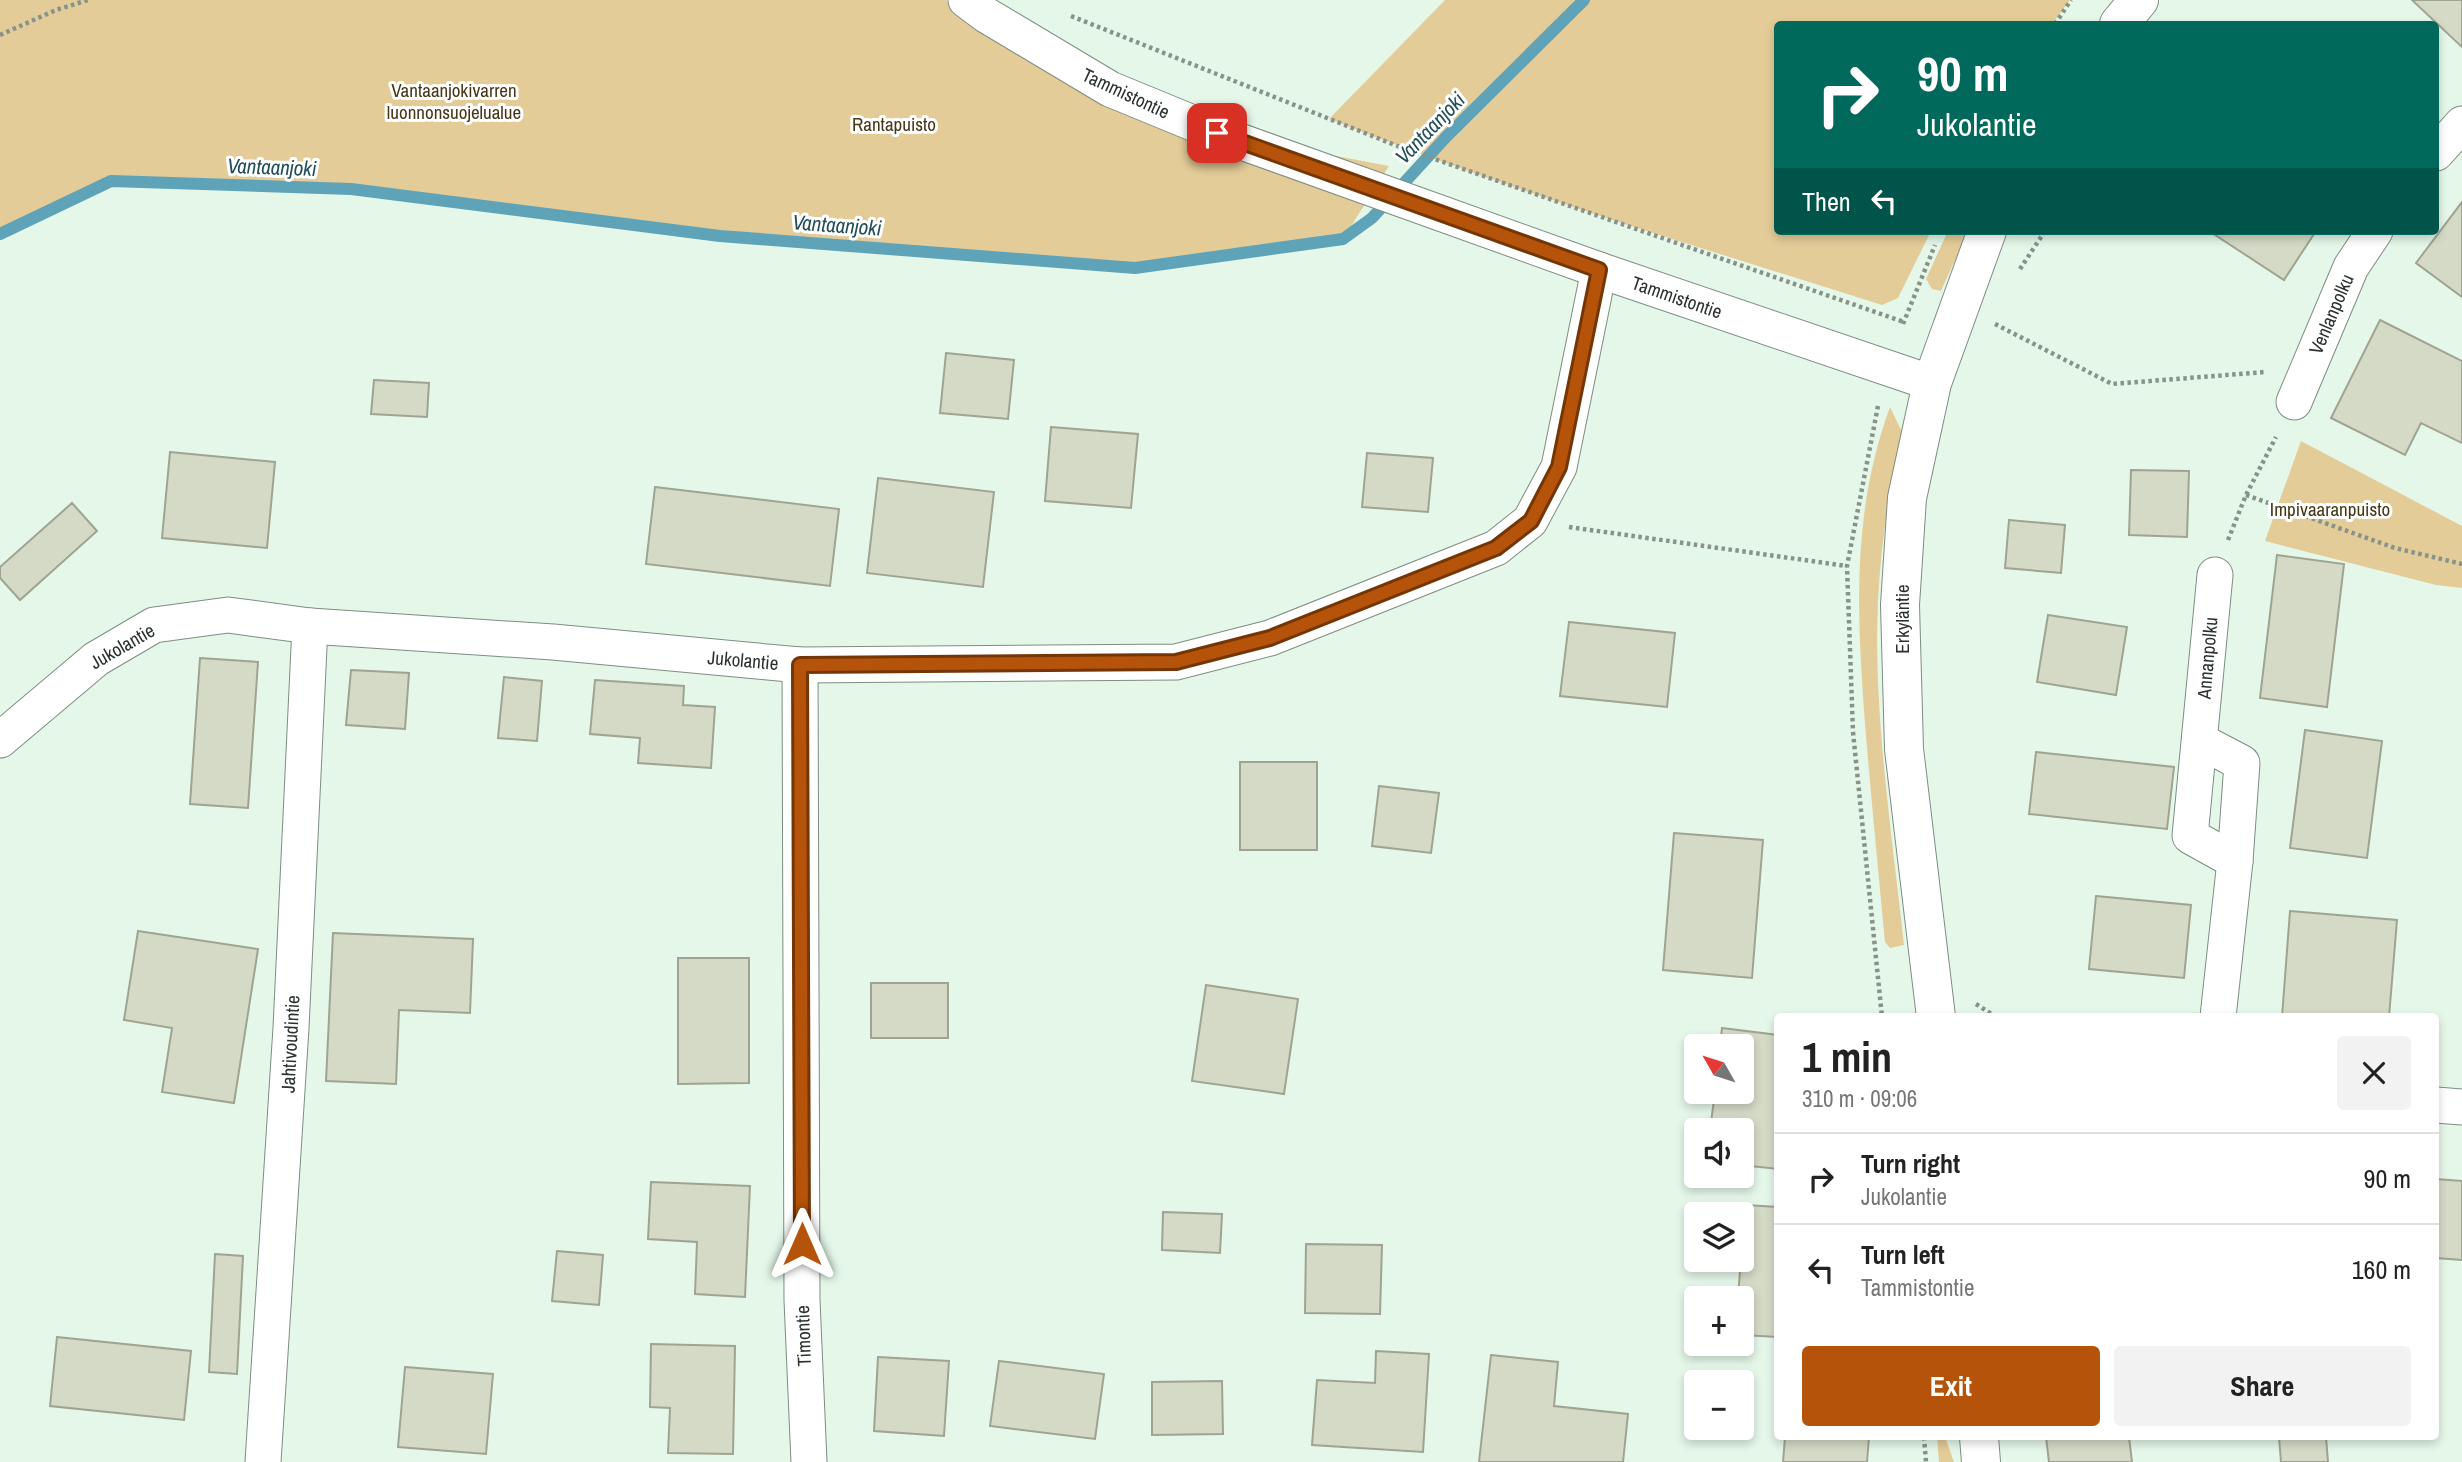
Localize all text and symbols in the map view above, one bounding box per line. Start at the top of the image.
text: 90 m [1917,40,2009,106]
icon: right [1802,49,1893,140]
street label: Tammistontie [1078,61,1174,125]
park label: Vantaanjokivarren luonnonsuojelualue [387,77,521,125]
water label: Vantaanjoki [1389,86,1472,170]
pin [1187,103,1247,163]
text: Jukolantie [1917,103,2037,146]
park label: Rantapuisto [852,111,936,137]
icon: arrive [1198,114,1236,152]
water label: Vantaanjoki [227,151,317,183]
icon: left [1865,182,1903,220]
text: Then [1802,184,1851,219]
water label: Vantaanjoki [791,207,883,243]
street label: Tammistontie [1628,269,1726,325]
street label: Venlanpolku [2302,270,2360,358]
park label: Impivaaranpuisto [2270,496,2390,522]
street label: Erkyläntie [1889,584,1915,654]
street label: Annanpolku [2190,616,2224,701]
street label: Jukolantie [85,617,159,675]
street label: Jukolantie [706,644,780,676]
street label: Jahtivoudintie [274,994,306,1094]
text: 1 min [1802,1029,1892,1085]
north arrow [1684,1034,1754,1104]
map controls [1684,1034,1754,1440]
button: close [2337,1036,2411,1110]
text: 310 m · 09:06 [1802,1083,1917,1114]
button: sound [1684,1118,1754,1188]
text: Turn right [1861,1146,1960,1181]
icon: right [1802,1160,1840,1198]
text: 90 m [2364,1161,2411,1196]
text: Jukolantie [1861,1181,1947,1212]
button: layers [1684,1202,1754,1272]
position arrow [765,1207,839,1281]
text: Turn left [1861,1237,1945,1272]
icon: left [1802,1251,1840,1289]
text: 160 m [2352,1252,2411,1287]
text: Tammistontie [1861,1272,1975,1303]
button: + [1684,1286,1754,1356]
street label: Timontie [789,1305,817,1367]
button: Exit [1802,1346,2100,1426]
button: Share [2114,1346,2411,1426]
button: − [1684,1370,1754,1440]

